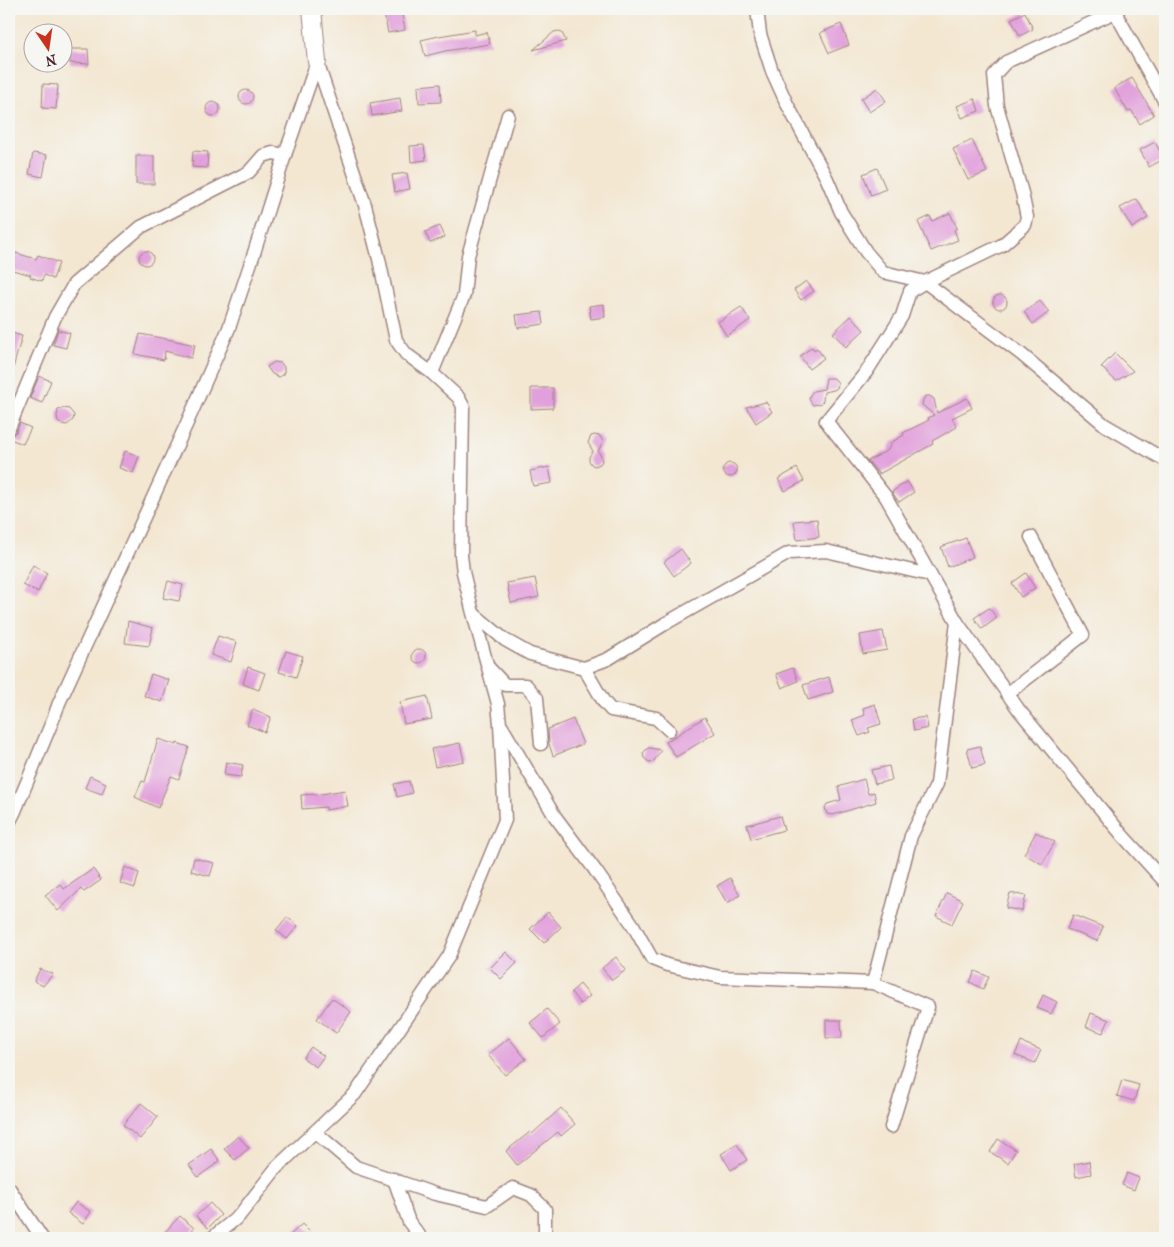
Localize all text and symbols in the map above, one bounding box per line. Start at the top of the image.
north arrow [22,22,72,72]
text: N [43,51,58,70]

